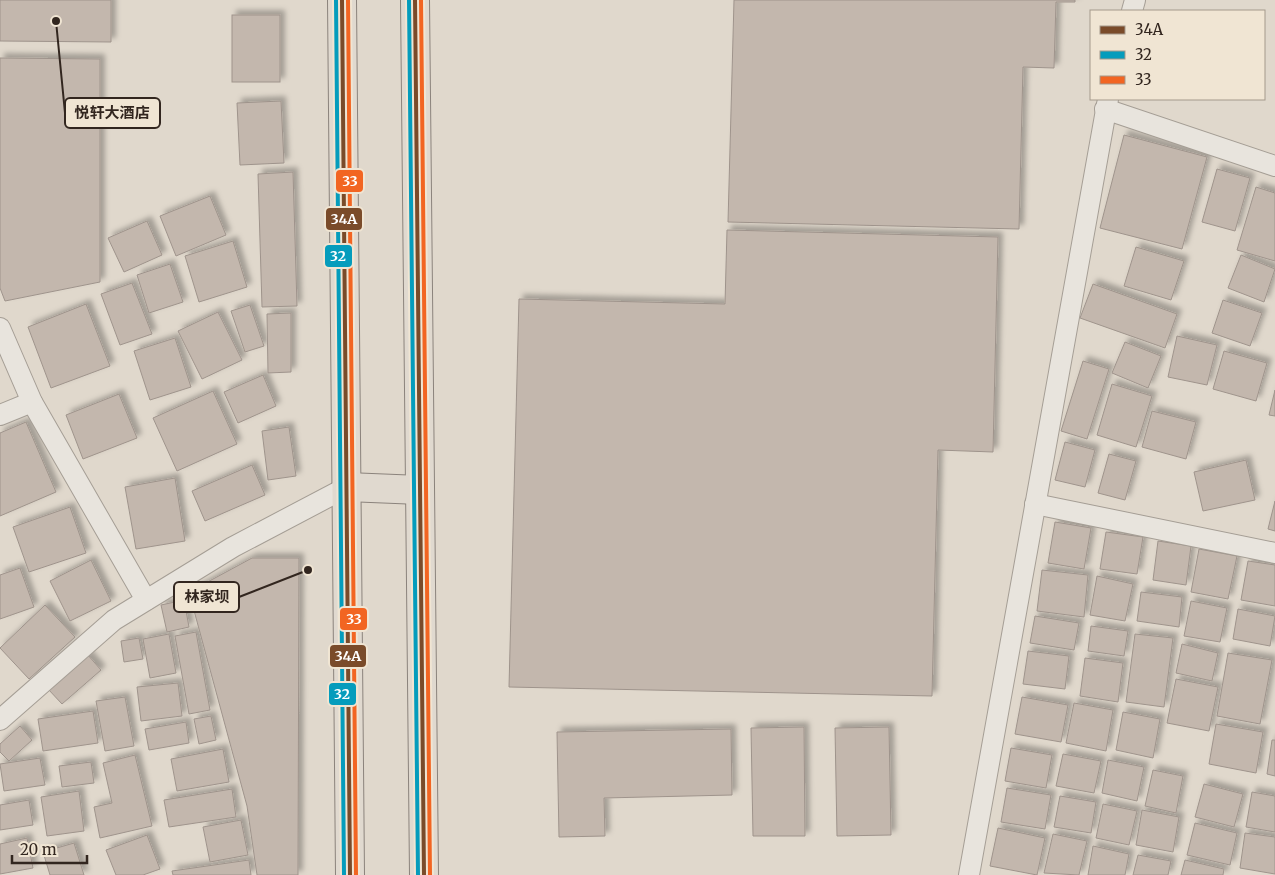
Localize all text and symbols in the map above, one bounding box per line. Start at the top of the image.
legend [1090,10,1265,100]
text: 34A [1135,20,1163,39]
text: 32 [1135,45,1152,64]
text: 33 [1135,70,1152,89]
callout: 悦轩大酒店 [65,98,160,128]
text: 悦轩大酒店 [74,103,150,122]
line badge: 33 [335,169,364,193]
text: 33 [342,172,358,190]
line badge: 34A [325,207,363,231]
text: 34A [331,210,358,228]
line badge: 32 [324,244,353,268]
text: 32 [330,247,346,265]
callout: 林家坝 [174,582,239,612]
text: 林家坝 [184,587,230,606]
line badge: 33 [339,607,368,631]
text: 33 [346,610,362,628]
line badge: 34A [329,644,367,668]
text: 34A [335,647,362,665]
line badge: 32 [328,682,357,706]
text: 32 [334,685,350,703]
scale bar [12,832,88,864]
text: 20 m [20,840,57,859]

